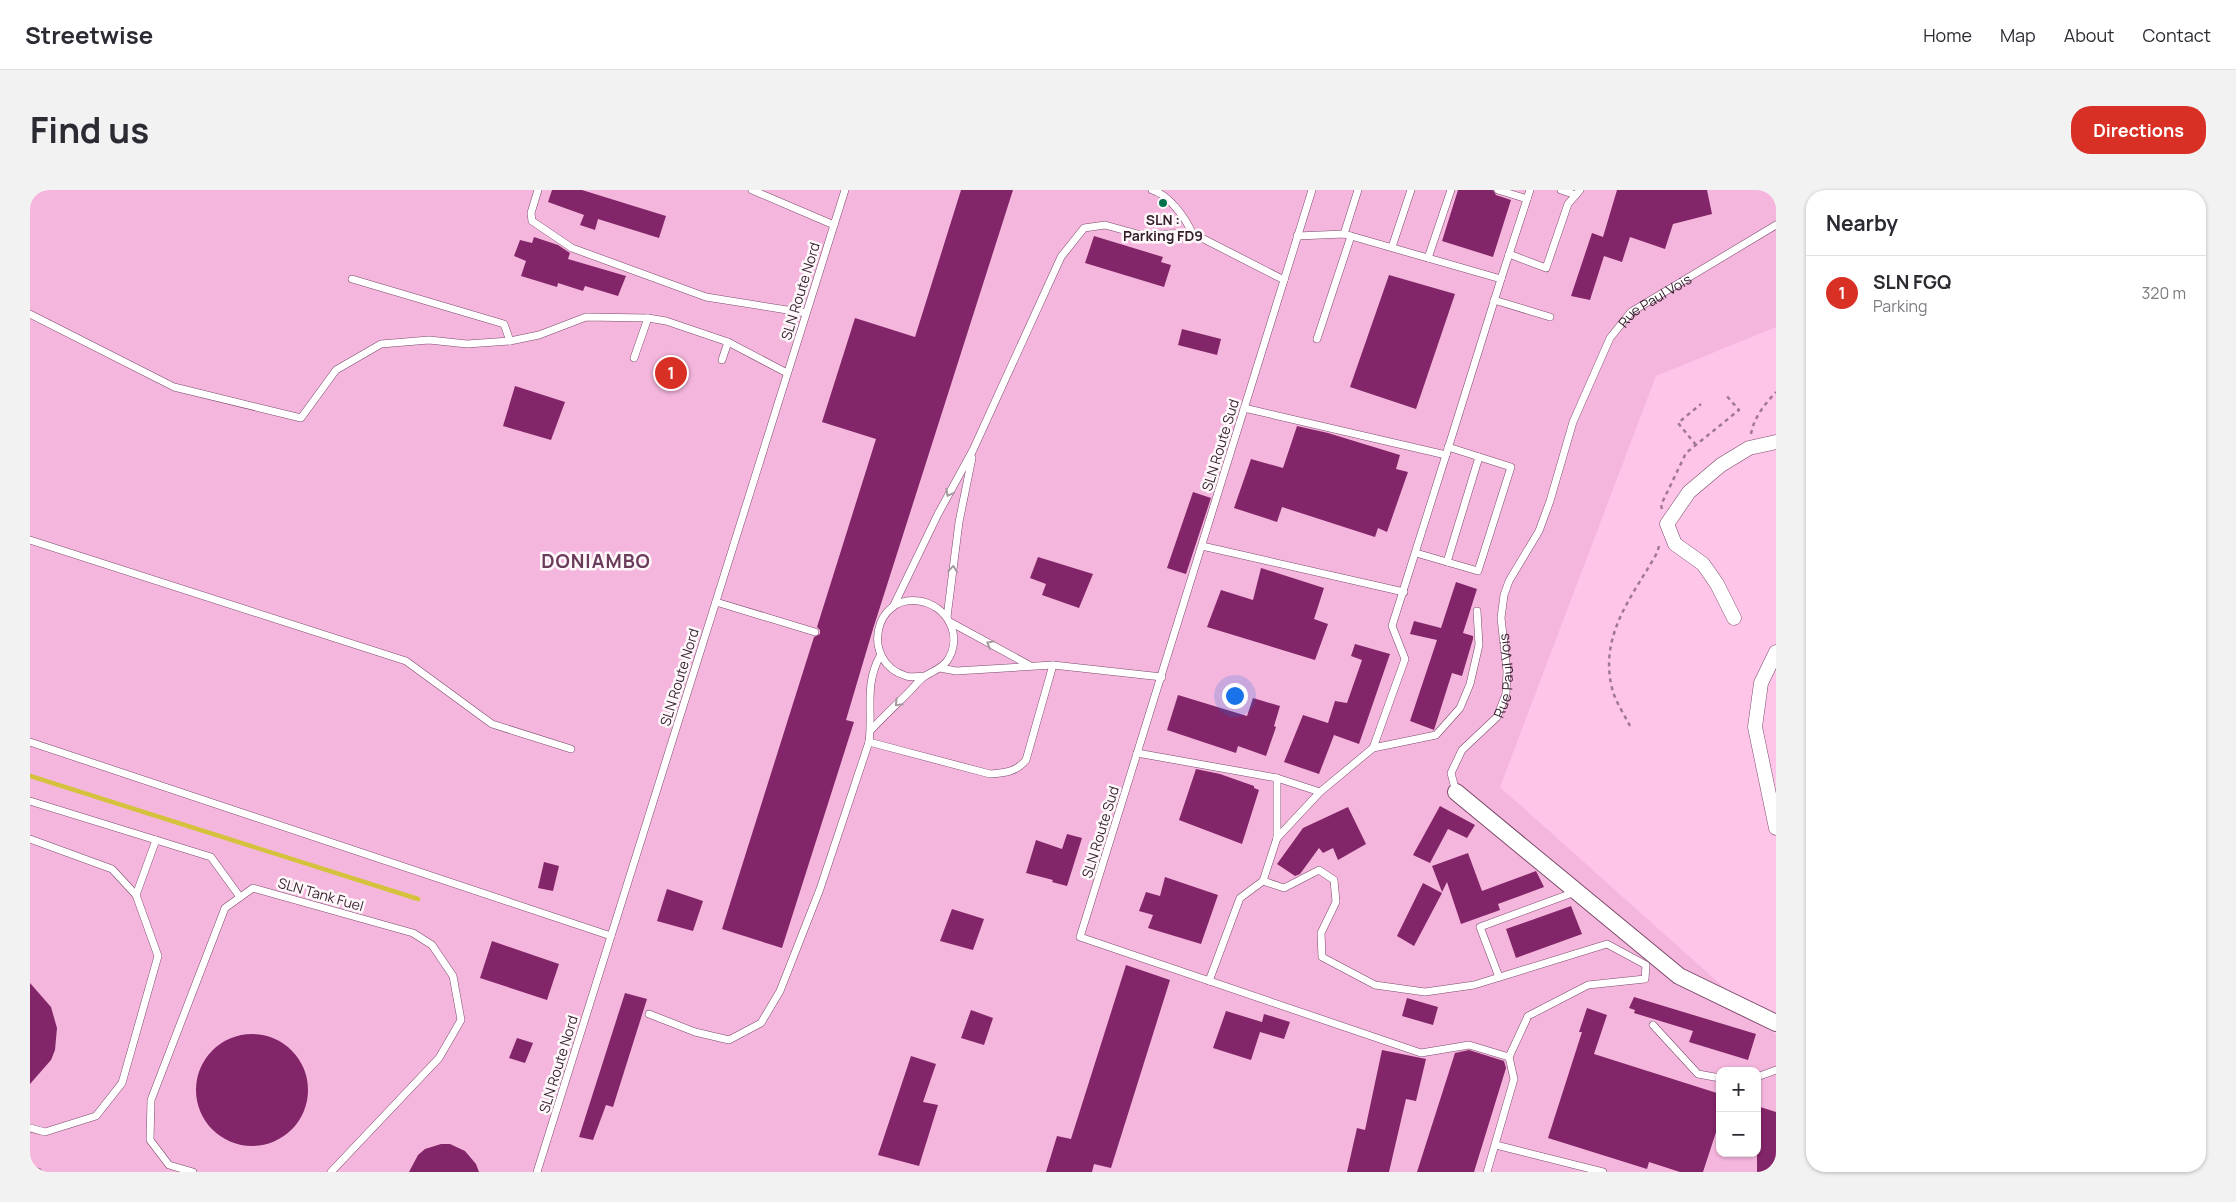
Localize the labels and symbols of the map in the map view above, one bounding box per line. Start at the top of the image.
marker: SLN : Parking FD9 [1157,197,1169,209]
place label: SLN : Parking FD9 [1123,210,1203,245]
street label: SLN Route Nord [776,240,824,342]
street label: Rue Paul Vois [1613,269,1695,331]
pin: 1 [655,354,687,392]
street label: SLN Route Sud [1197,397,1243,493]
one-way arrow [946,488,956,497]
district label: DONIAMBO [541,548,651,574]
one-way arrow [947,565,958,573]
street label: SLN Route Nord [655,626,703,728]
street label: Rue Paul Vois [1488,633,1517,720]
one-way arrow [986,641,995,651]
your location [1222,683,1248,709]
one-way arrow [894,697,903,706]
street label: SLN Route Sud [1077,784,1123,880]
street label: SLN Tank Fuel [276,873,366,915]
street label: SLN Route Nord [534,1013,582,1115]

